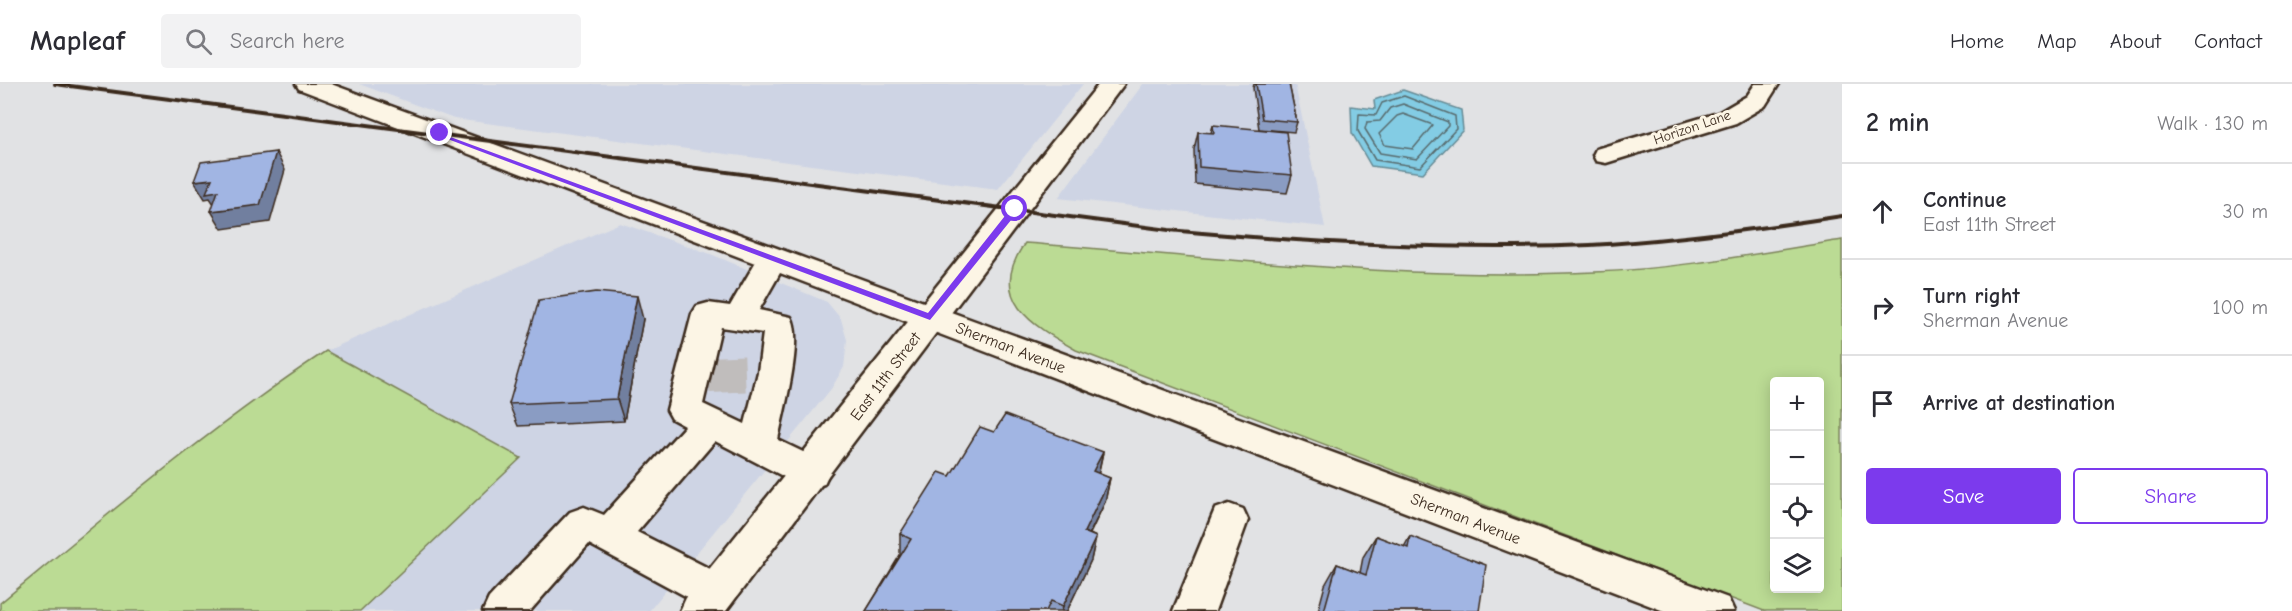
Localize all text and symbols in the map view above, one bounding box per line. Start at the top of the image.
search box [161,14,581,68]
text: Mapleaf [30,25,125,57]
icon: search [182,25,215,58]
text: Search here [230,28,344,54]
text: Home [1950,29,2004,53]
text: Map [2037,29,2077,53]
text: About [2110,29,2161,53]
text: Contact [2194,29,2262,53]
street label: Horizon Lane [1651,106,1733,149]
text: 2 min [1866,108,1929,138]
text: Walk · 130 m [2157,112,2268,135]
route end [426,119,452,145]
text: Continue [1923,187,2006,213]
route start [1001,195,1027,221]
icon: ahead [1866,195,1899,228]
text: 30 m [2222,200,2268,223]
text: East 11th Street [1923,213,2055,236]
text: Turn right [1923,283,2020,309]
icon: right [1866,291,1899,324]
text: 100 m [2213,296,2268,319]
text: Sherman Avenue [1923,309,2068,332]
street label: Sherman Avenue [953,319,1068,377]
street label: East 11th Street [847,329,925,424]
map controls [1770,377,1824,593]
button: + [1770,377,1824,431]
icon: arrive [1866,387,1899,420]
text: Arrive at destination [1923,390,2115,416]
button: − [1770,431,1824,485]
button: Save [1866,468,2061,524]
button: Share [2073,468,2268,524]
button: locate [1770,485,1824,539]
street label: Sherman Avenue [1408,490,1523,548]
button: layers [1770,539,1824,593]

